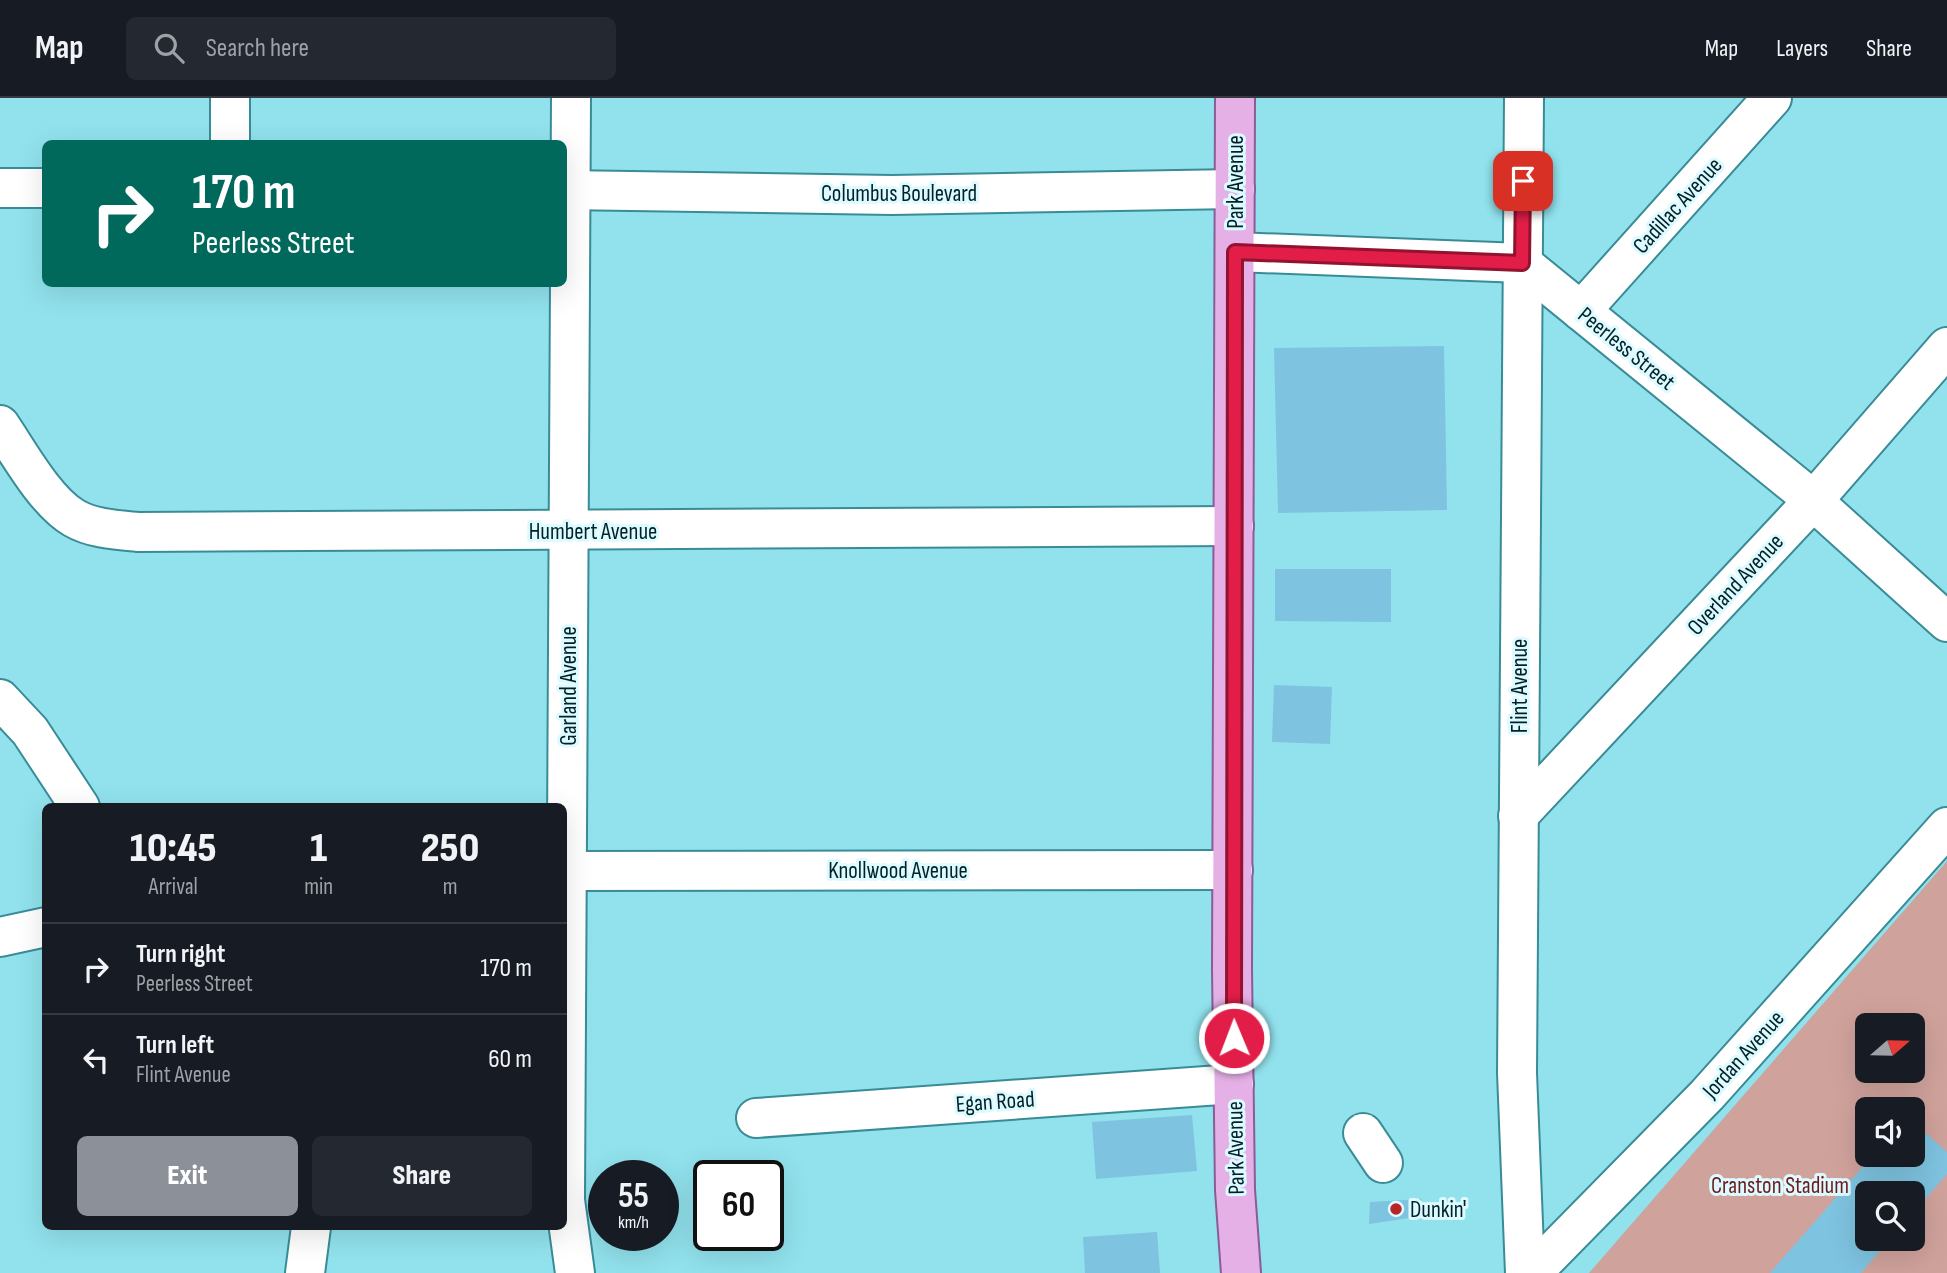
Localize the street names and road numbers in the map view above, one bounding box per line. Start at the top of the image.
street label: Park Avenue [1222,135,1250,229]
street label: Cadillac Avenue [1627,152,1728,260]
street label: Columbus Boulevard [821,180,977,208]
street label: Peerless Street [1572,301,1681,396]
street label: Humbert Avenue [529,518,657,546]
street label: Overland Avenue [1682,528,1790,641]
street label: Garland Avenue [555,626,583,746]
street label: Flint Avenue [1506,639,1534,733]
street label: Knollwood Avenue [828,857,968,885]
street label: Jordan Avenue [1696,1005,1791,1105]
street label: Egan Road [955,1085,1035,1119]
street label: Park Avenue [1221,1101,1251,1195]

